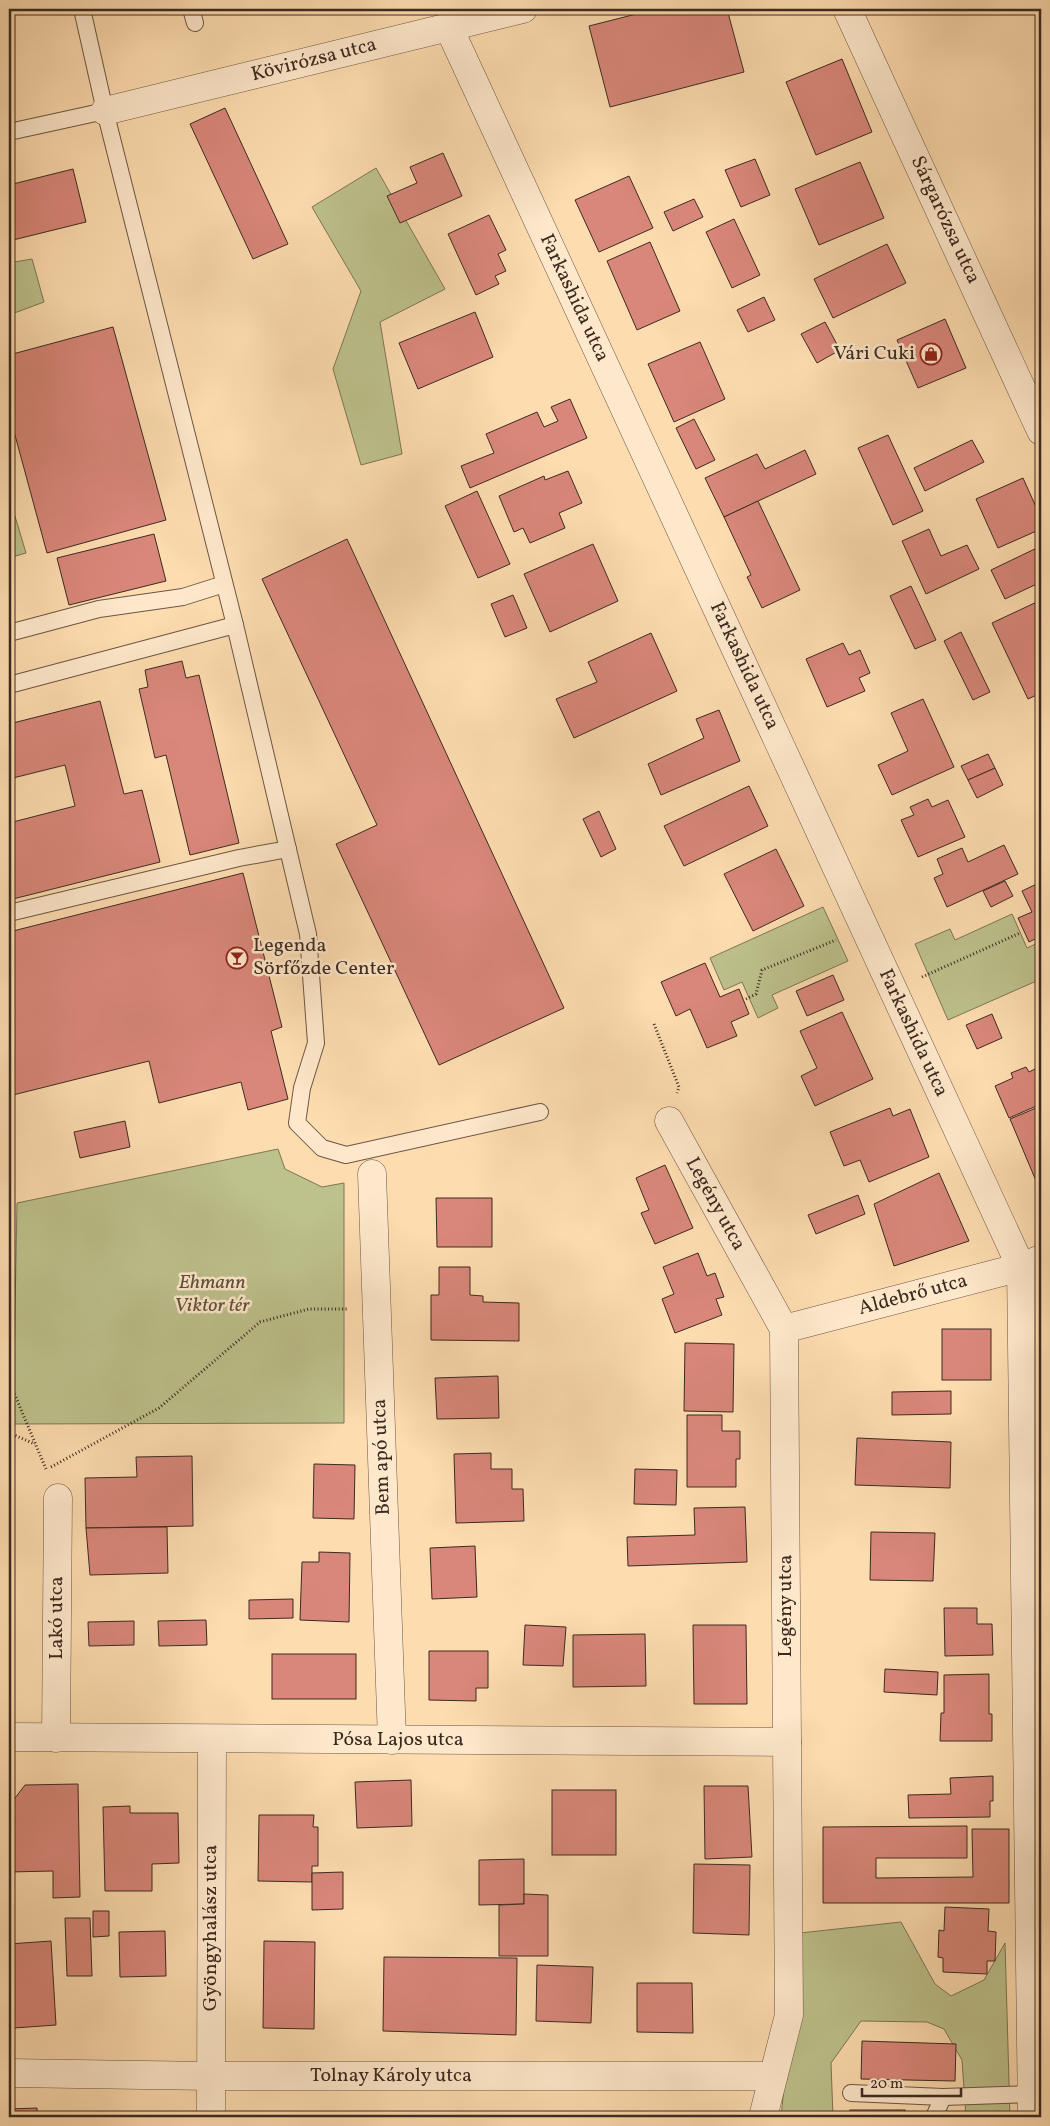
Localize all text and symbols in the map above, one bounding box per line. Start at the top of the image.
street label: Kövirózsa utca [248,31,380,89]
street label: Sárgarózsa utca [903,151,987,289]
street label: Farkashida utca [532,229,616,367]
place label: Vári Cuki [833,340,915,368]
shop icon: Vári Cuki [919,342,943,366]
street label: Farkashida utca [702,597,786,735]
place label: Legenda Sörfőzde Center [253,932,394,983]
bar icon: Legenda Sörfőzde Center [225,946,249,970]
street label: Farkashida utca [871,964,955,1102]
street label: Legény utca [678,1152,752,1256]
street label: Aldebrő utca [855,1267,971,1323]
park label: Ehmann Viktor tér [174,1269,250,1320]
street label: Bem apó utca [366,1398,398,1516]
street label: Legény utca [772,1555,800,1657]
street label: Lakó utca [43,1576,71,1660]
street label: Pósa Lajos utca [332,1726,464,1754]
street label: Gyöngyhalász utca [197,1845,225,2011]
street label: Tolnay Károly utca [310,2062,472,2090]
scale bar [862,2066,961,2098]
text: 20 m [870,2074,903,2095]

